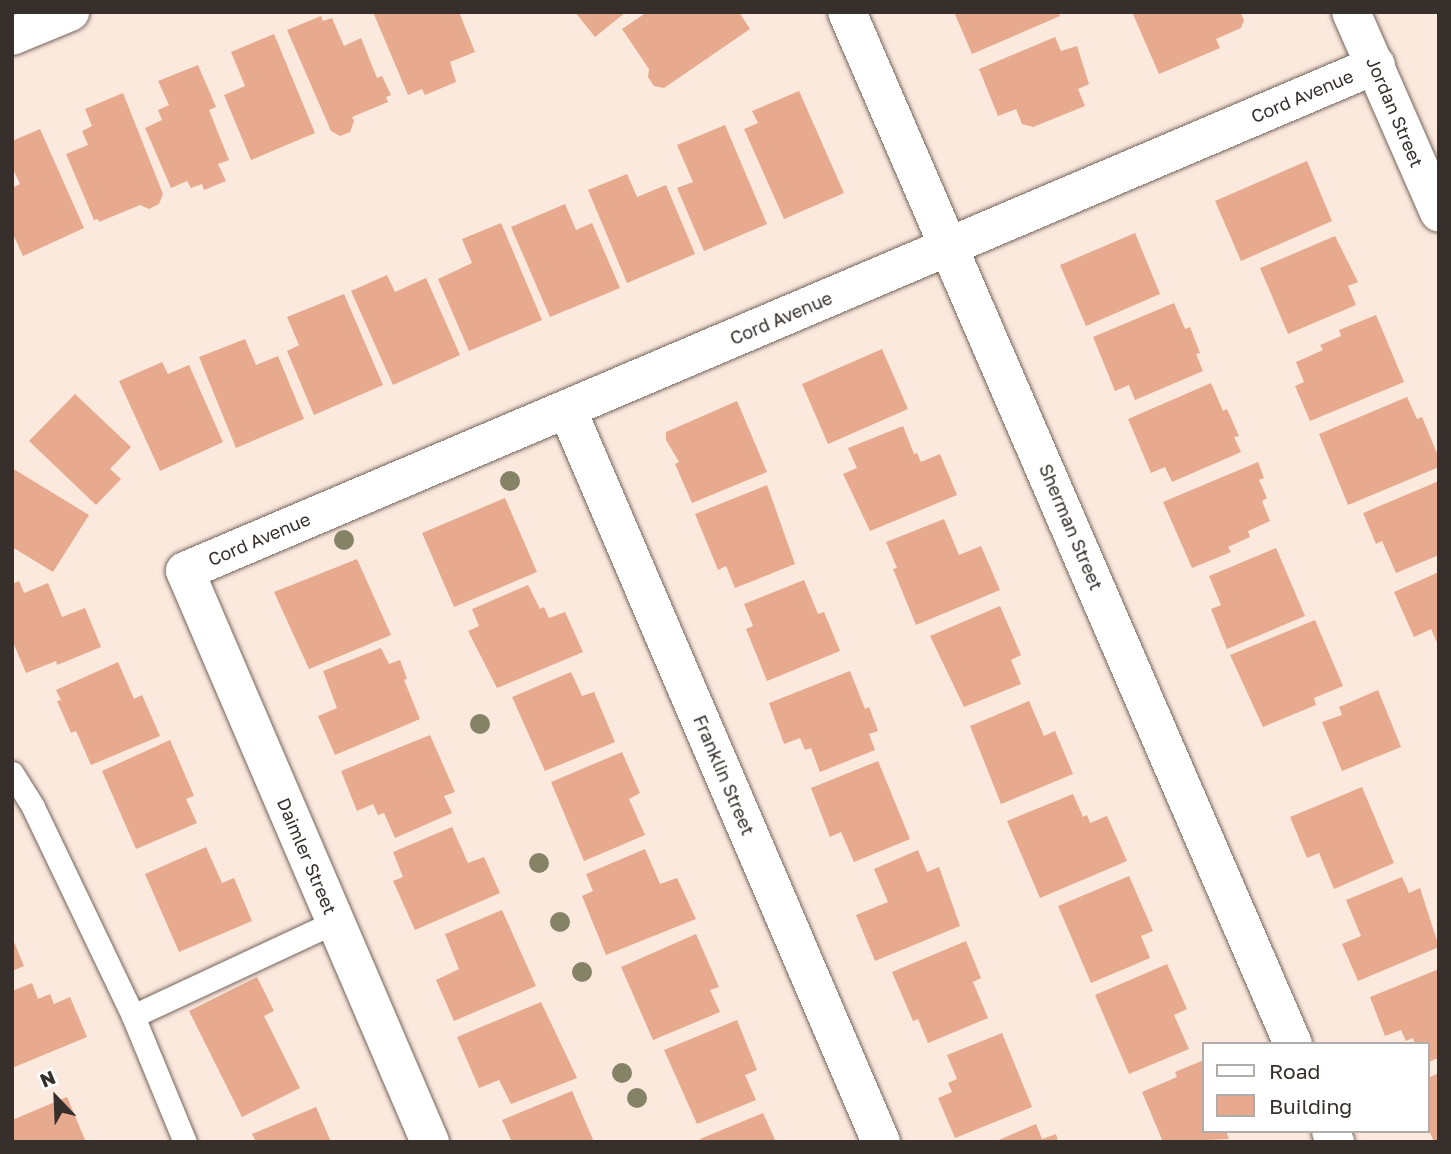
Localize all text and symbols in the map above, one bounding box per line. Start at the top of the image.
street label: Jordan Street [1362,54,1428,170]
street label: Cord Avenue [1248,65,1356,127]
street label: Cord Avenue [727,287,835,349]
street label: Sherman Street [1035,461,1107,593]
street label: Cord Avenue [205,508,313,570]
street label: Franklin Street [689,712,759,838]
street label: Daimler Street [273,795,341,917]
legend [1202,1042,1430,1133]
text: Road [1269,1058,1320,1084]
north arrow [21,1063,91,1133]
text: N [36,1065,59,1092]
text: Building [1269,1093,1352,1119]

